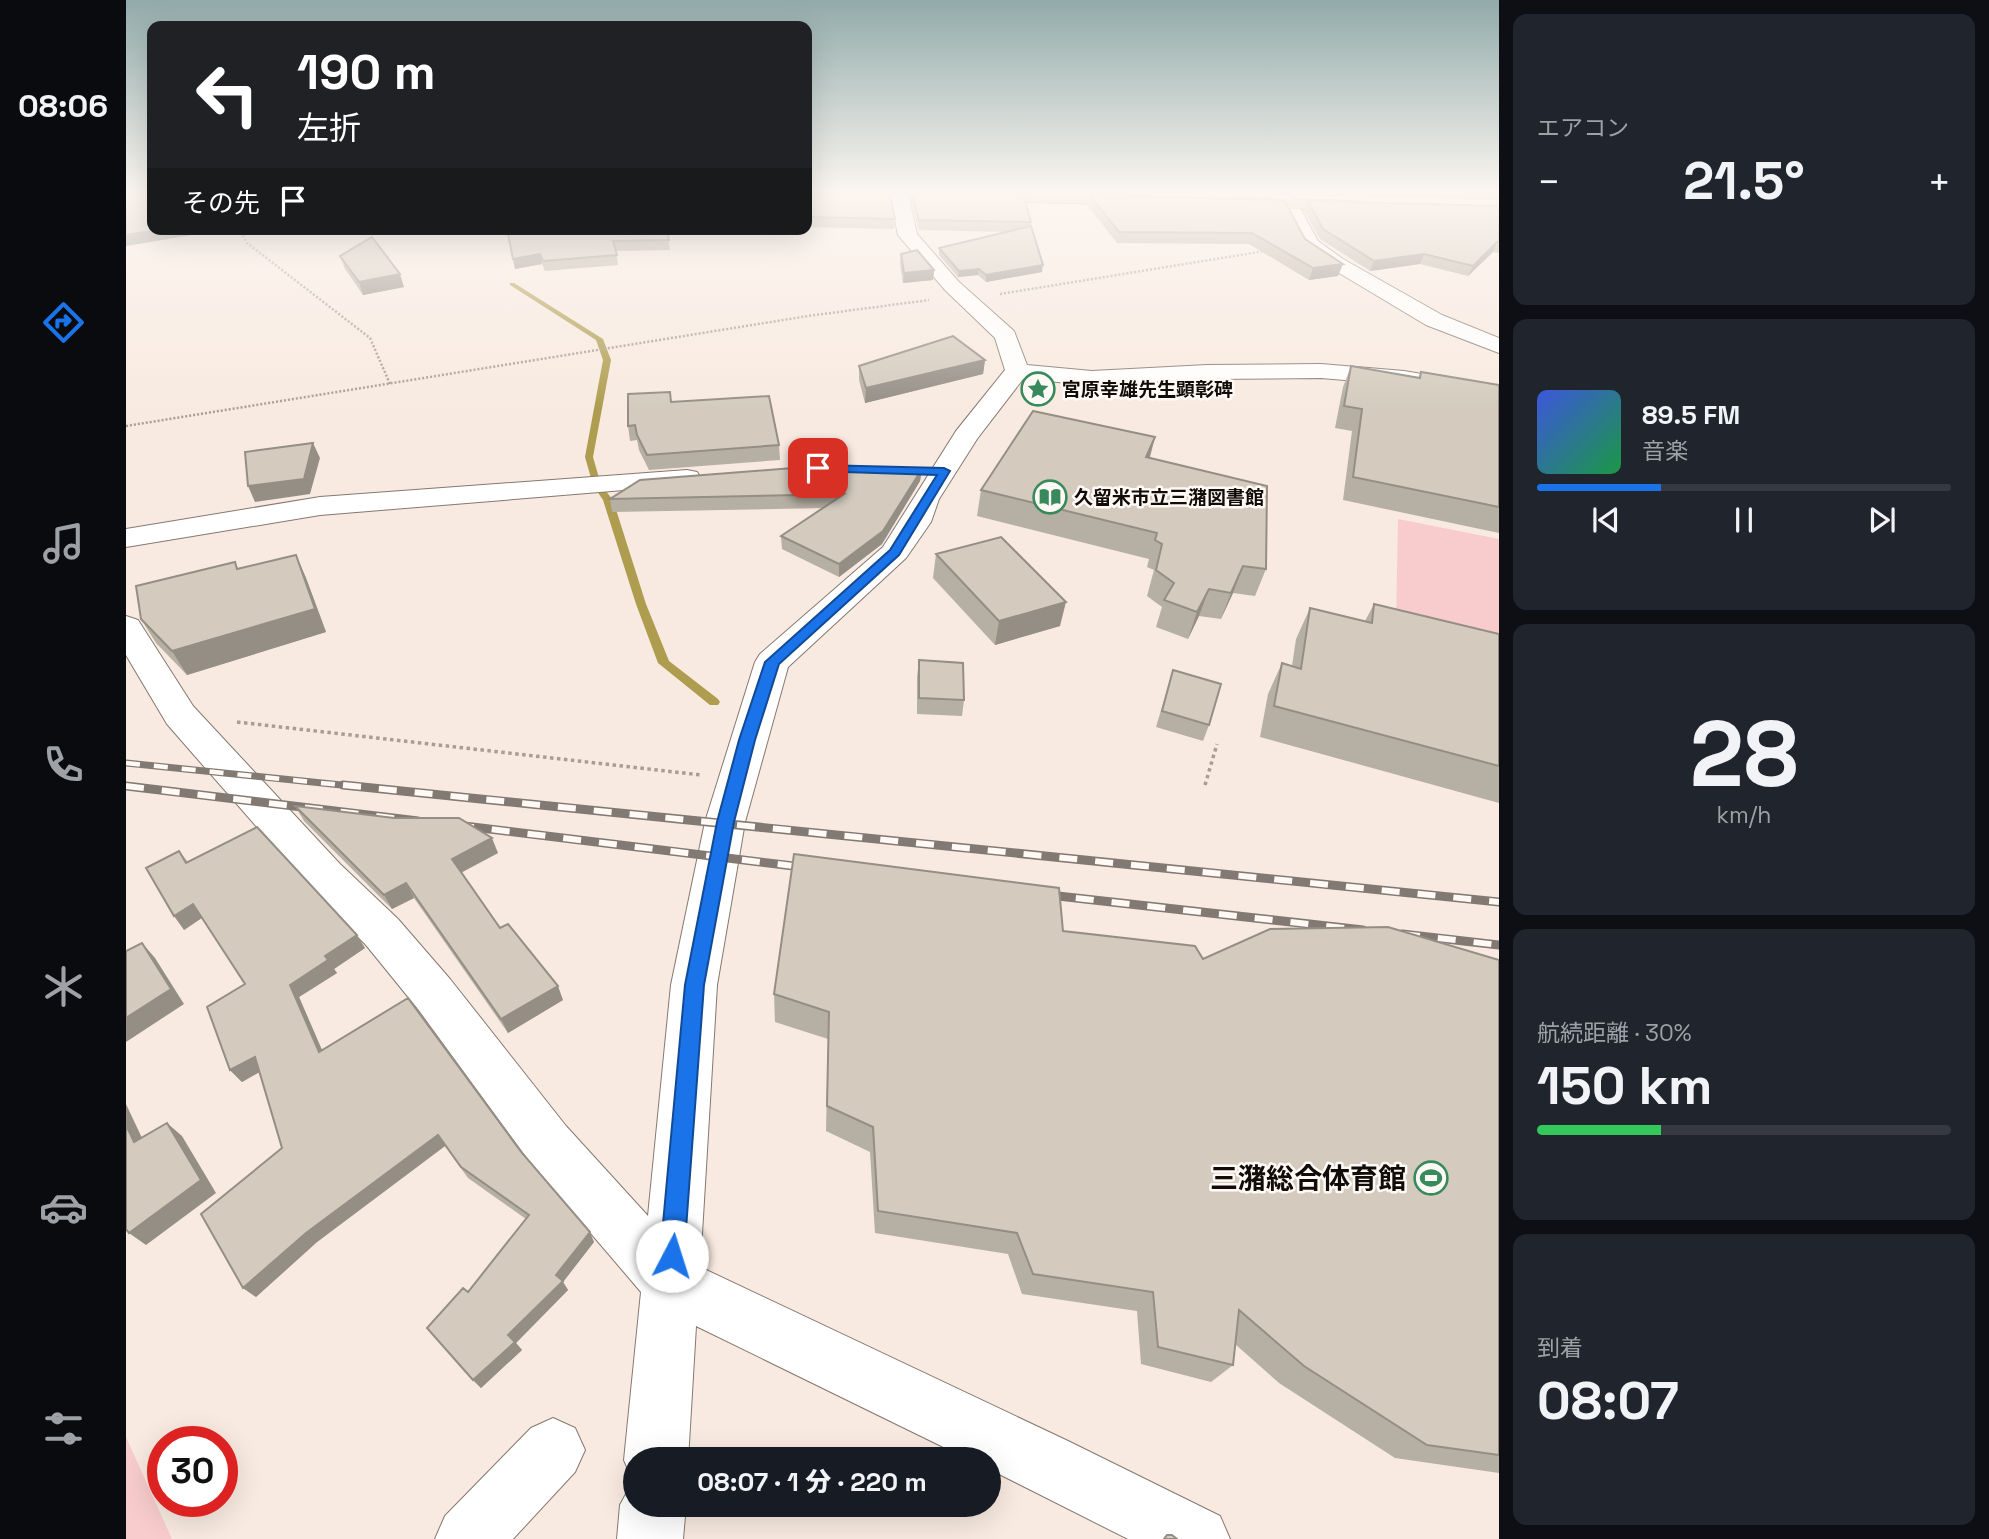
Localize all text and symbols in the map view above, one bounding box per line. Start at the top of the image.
text: 190 m [297,41,435,103]
icon: left [182,49,273,140]
text: 08:06 [18,86,108,126]
text: 左折 [297,108,361,148]
text: エアコン [1537,113,1629,143]
text: 21.5° [1683,148,1805,214]
text: − [1537,158,1561,206]
text: + [1927,158,1951,206]
icon: arrive [274,182,312,220]
text: その先 [182,186,260,220]
icon: directions [39,298,88,347]
place icon: 宮原幸雄先生顕彰碑 [1019,370,1057,408]
place label: 宮原幸雄先生顕彰碑 [1062,377,1233,402]
text: 89.5 FM [1642,398,1740,432]
text: 音楽 [1642,436,1688,466]
pin [788,438,848,498]
icon: arrive [799,449,837,487]
library icon: 久留米市立三潴図書館 [1031,478,1069,516]
place label: 久留米市立三潴図書館 [1074,485,1264,510]
icon: previous [1587,501,1625,539]
icon: pause [1725,501,1763,539]
icon: next [1863,501,1901,539]
icon: music [39,519,88,568]
text: 28 [1690,696,1798,813]
icon: phone [39,740,88,789]
text: km/h [1717,800,1771,830]
icon: climate [39,962,88,1011]
text: 航続距離 · 30% [1537,1018,1692,1048]
text: 150 km [1537,1053,1712,1119]
sports icon: 三潴総合体育館 [1412,1159,1450,1197]
place label: 三潴総合体育館 [1210,1160,1406,1196]
icon: car [39,1183,88,1232]
position arrow [635,1219,709,1293]
text: 到着 [1537,1333,1583,1363]
text: 08:07 [1537,1368,1679,1434]
icon: filters [39,1404,88,1453]
speed limit sign: 30 [147,1426,238,1517]
text: 08:07 · 1 分 · 220 m [697,1465,927,1499]

